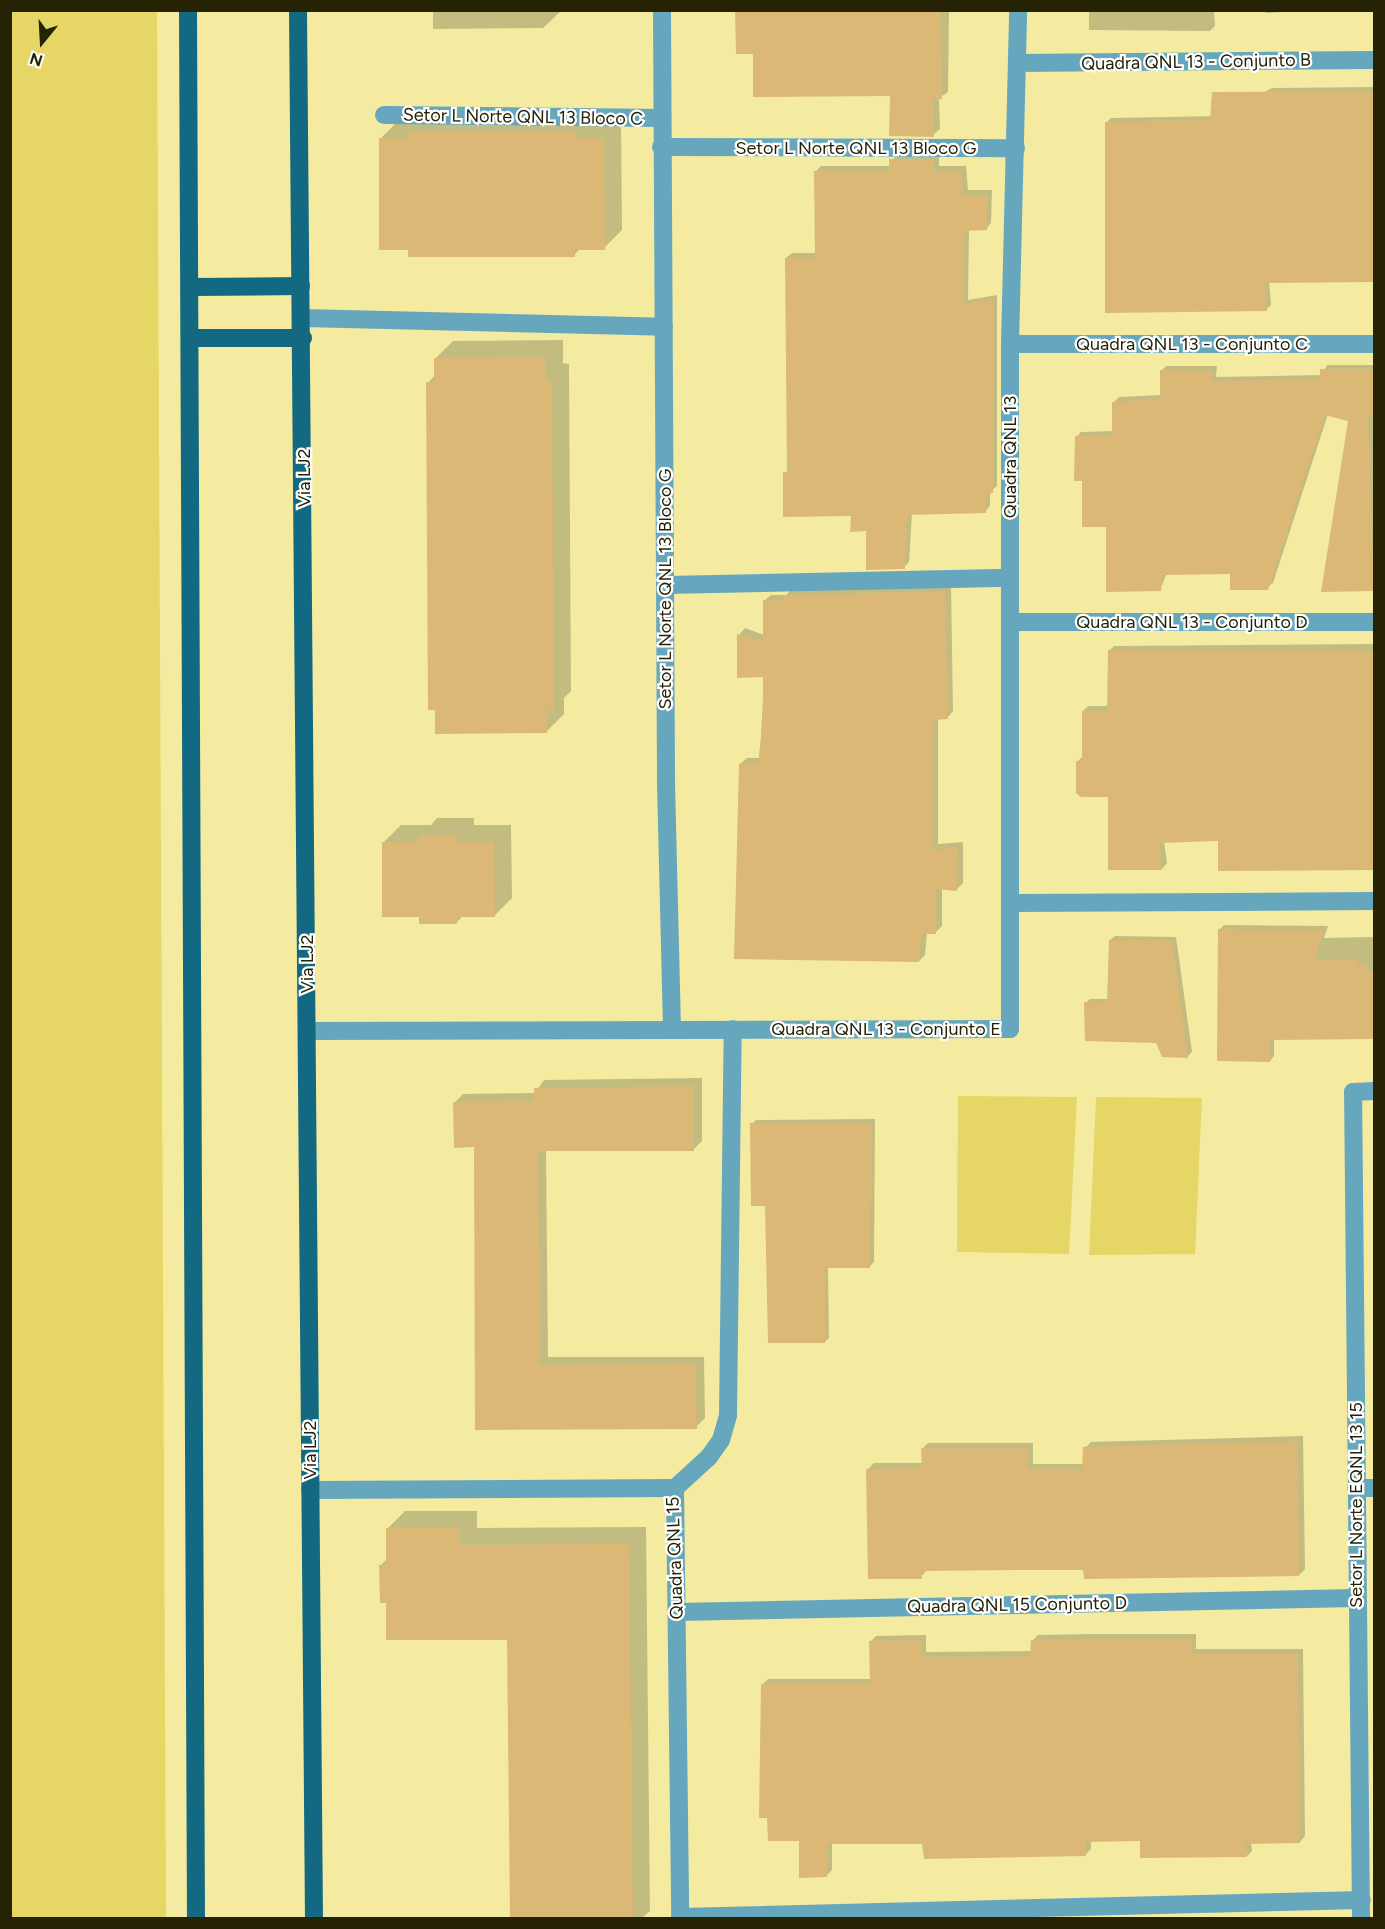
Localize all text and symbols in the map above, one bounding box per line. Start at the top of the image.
north arrow [12,12,72,72]
text: N [27,49,45,71]
street label: Quadra QNL 13 - Conjunto B [1081,49,1311,75]
street label: Setor L Norte QNL 13 Bloco C [403,104,643,130]
street label: Setor L Norte QNL 13 Bloco G [735,137,977,159]
street label: Quadra QNL 13 - Conjunto C [1076,333,1308,355]
street label: Quadra QNL 13 [999,396,1021,518]
street label: Via LJ2 [293,449,315,507]
street label: Setor L Norte QNL 13 Bloco G [654,468,676,710]
street label: Quadra QNL 13 - Conjunto D [1076,611,1308,633]
street label: Via LJ2 [296,935,318,993]
street label: Quadra QNL 13 - Conjunto E [771,1018,1001,1040]
street label: Setor L Norte EQNL 13 15 [1345,1402,1367,1608]
street label: Via LJ2 [299,1421,321,1479]
street label: Quadra QNL 15 [662,1496,688,1620]
street label: Quadra QNL 15 Conjunto D [907,1592,1127,1618]

